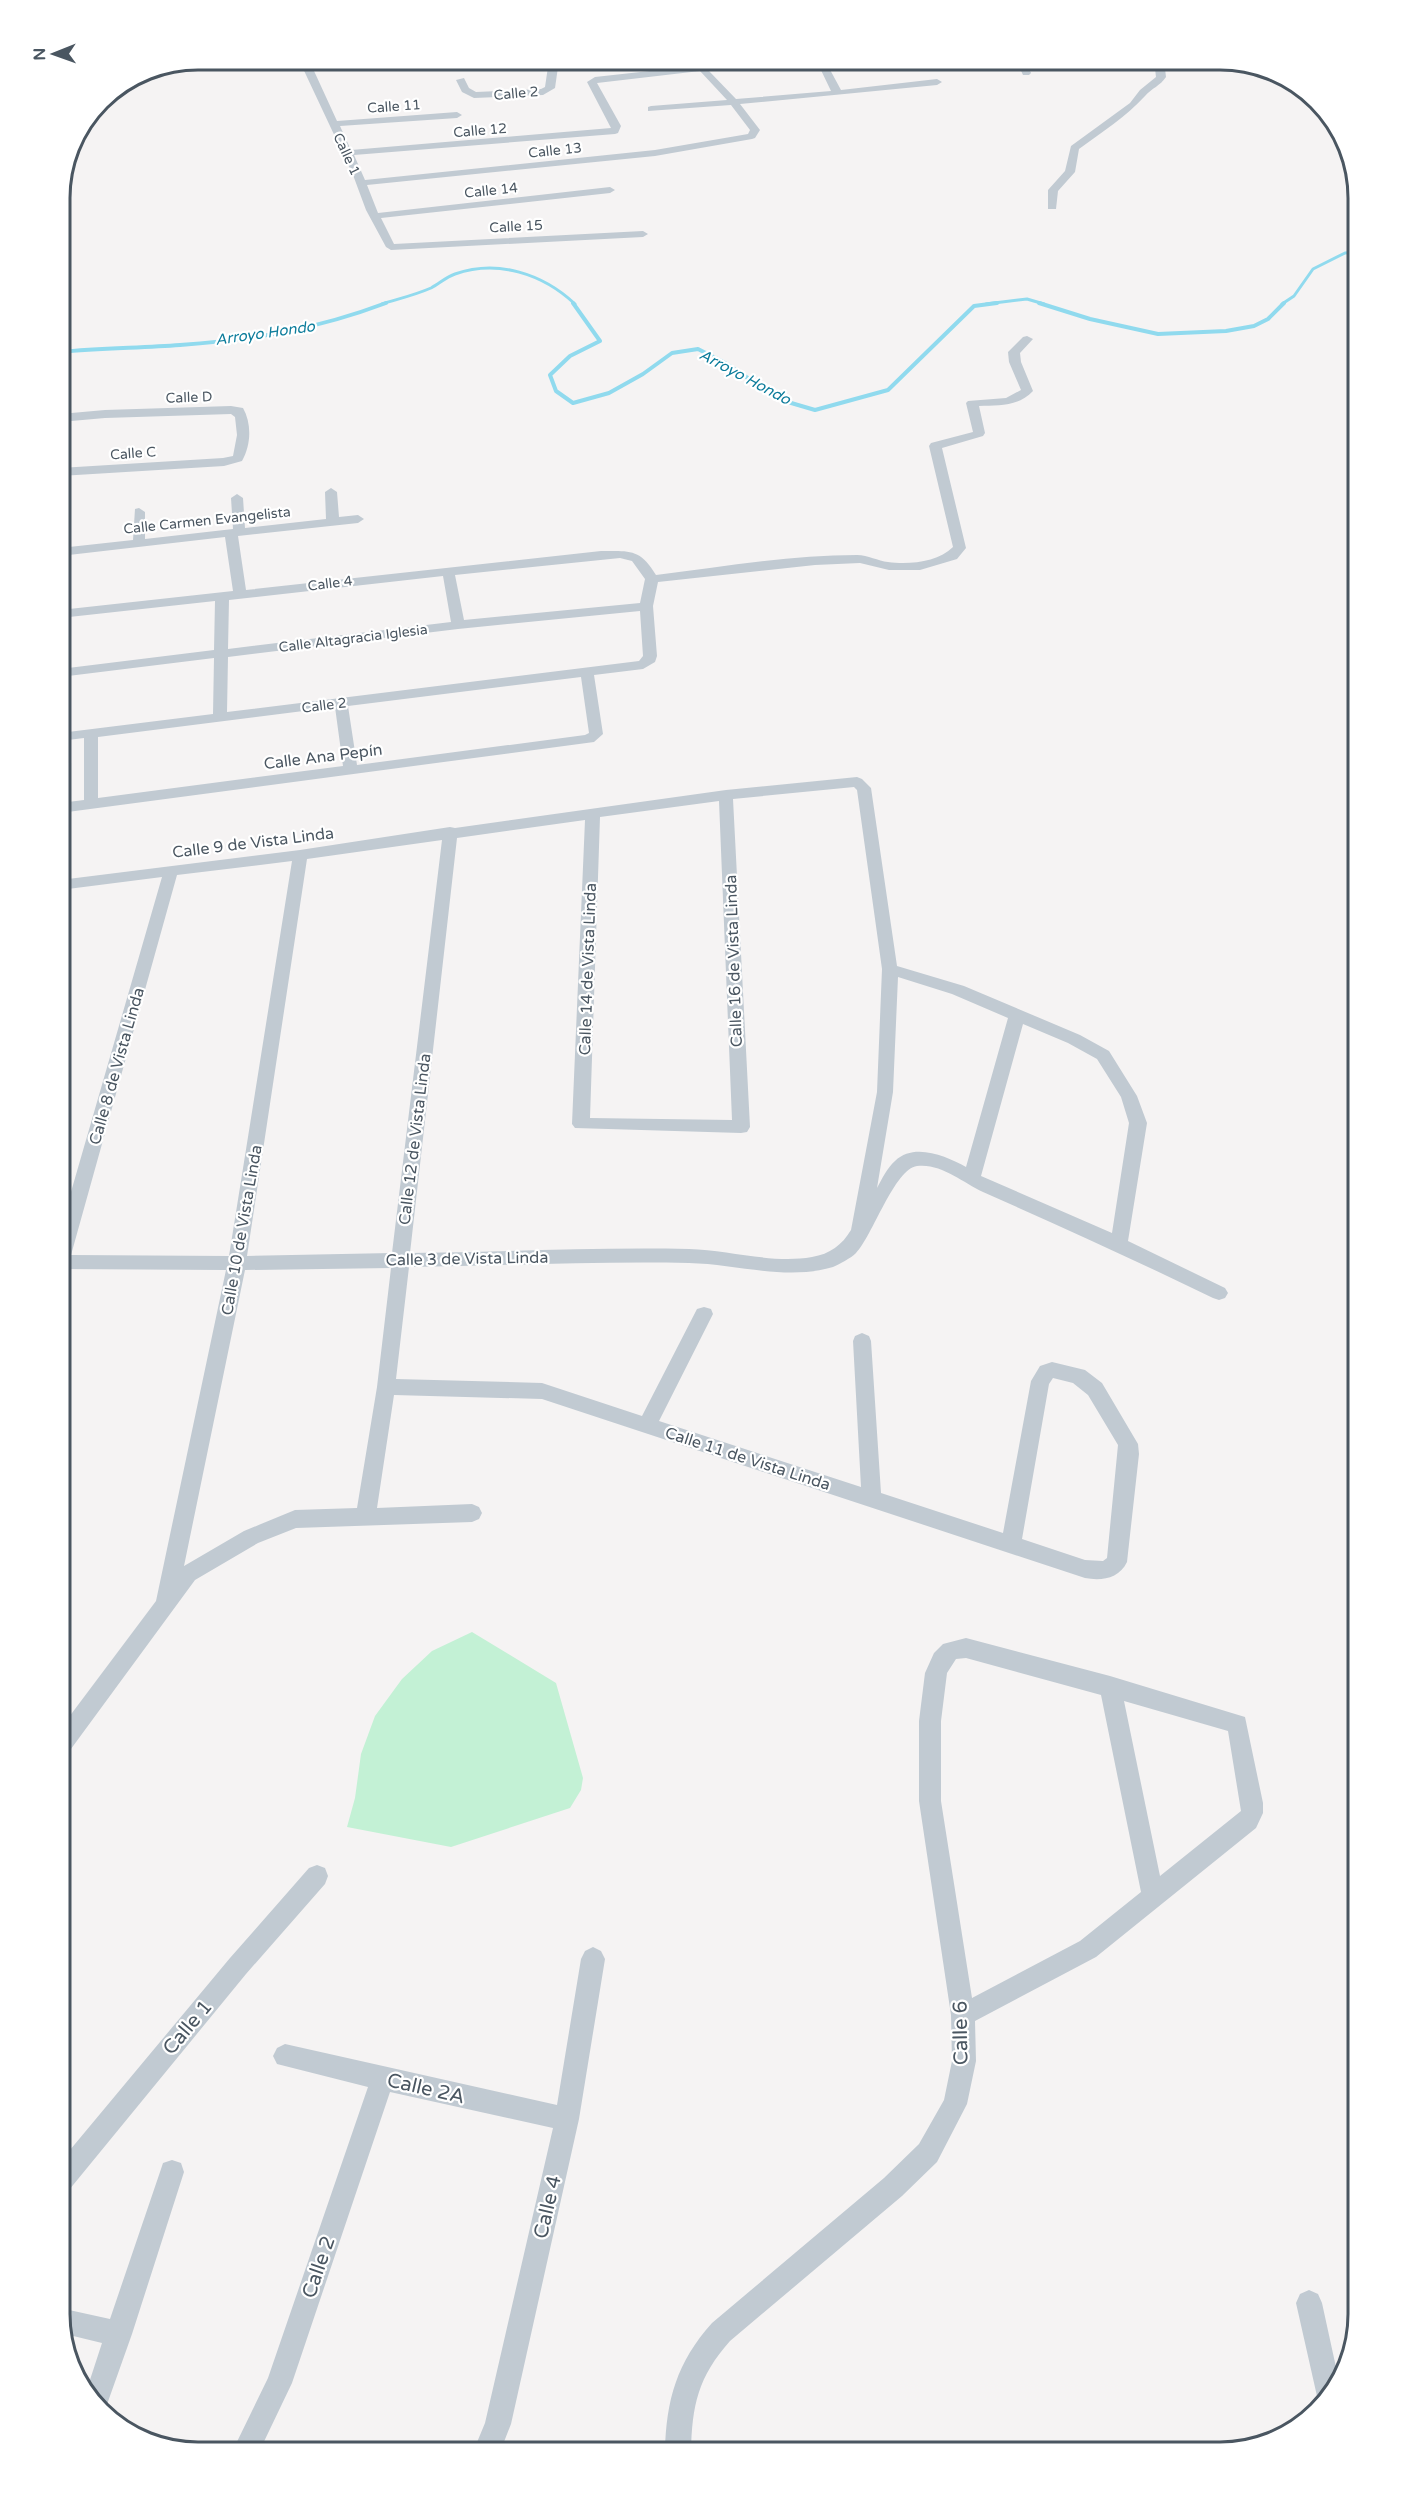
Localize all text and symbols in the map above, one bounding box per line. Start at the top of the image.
north arrow [24,24,84,84]
text: N [30,48,50,61]
street label: Calle 2 [493,83,539,104]
street label: Calle 11 [367,96,421,117]
street label: Calle 12 [453,120,508,141]
street label: Calle 1 [329,130,364,178]
street label: Calle 13 [527,139,583,162]
street label: Calle 14 [463,179,519,202]
street label: Calle 15 [489,217,543,236]
water label: Arroyo Hondo [214,317,317,349]
water label: Arroyo Hondo [696,346,794,409]
street label: Calle D [165,388,213,407]
street label: Calle C [110,443,157,464]
street label: Calle Carmen Evangelista [123,503,292,538]
street label: Calle 4 [307,572,354,595]
street label: Calle Altagracia Iglesia [278,621,428,656]
street label: Calle 2 [301,694,347,717]
street label: Calle Ana Pepín [263,740,384,774]
street label: Calle 9 de Vista Linda [171,823,335,863]
street label: Calle 16 de Vista Linda [721,874,747,1048]
street label: Calle 14 de Vista Linda [575,882,601,1056]
street label: Calle 8 de Vista Linda [85,985,149,1147]
street label: Calle 12 de Vista Linda [395,1052,435,1226]
street label: Calle 10 de Vista Linda [217,1143,267,1317]
street label: Calle 3 de Vista Linda [386,1248,549,1270]
street label: Calle 11 de Vista Linda [662,1423,833,1495]
street label: Calle 1 [158,1995,218,2060]
street label: Calle 6 [948,2001,974,2065]
street label: Calle 2A [385,2068,467,2110]
street label: Calle 4 [529,2173,567,2241]
street label: Calle 2 [297,2233,341,2302]

